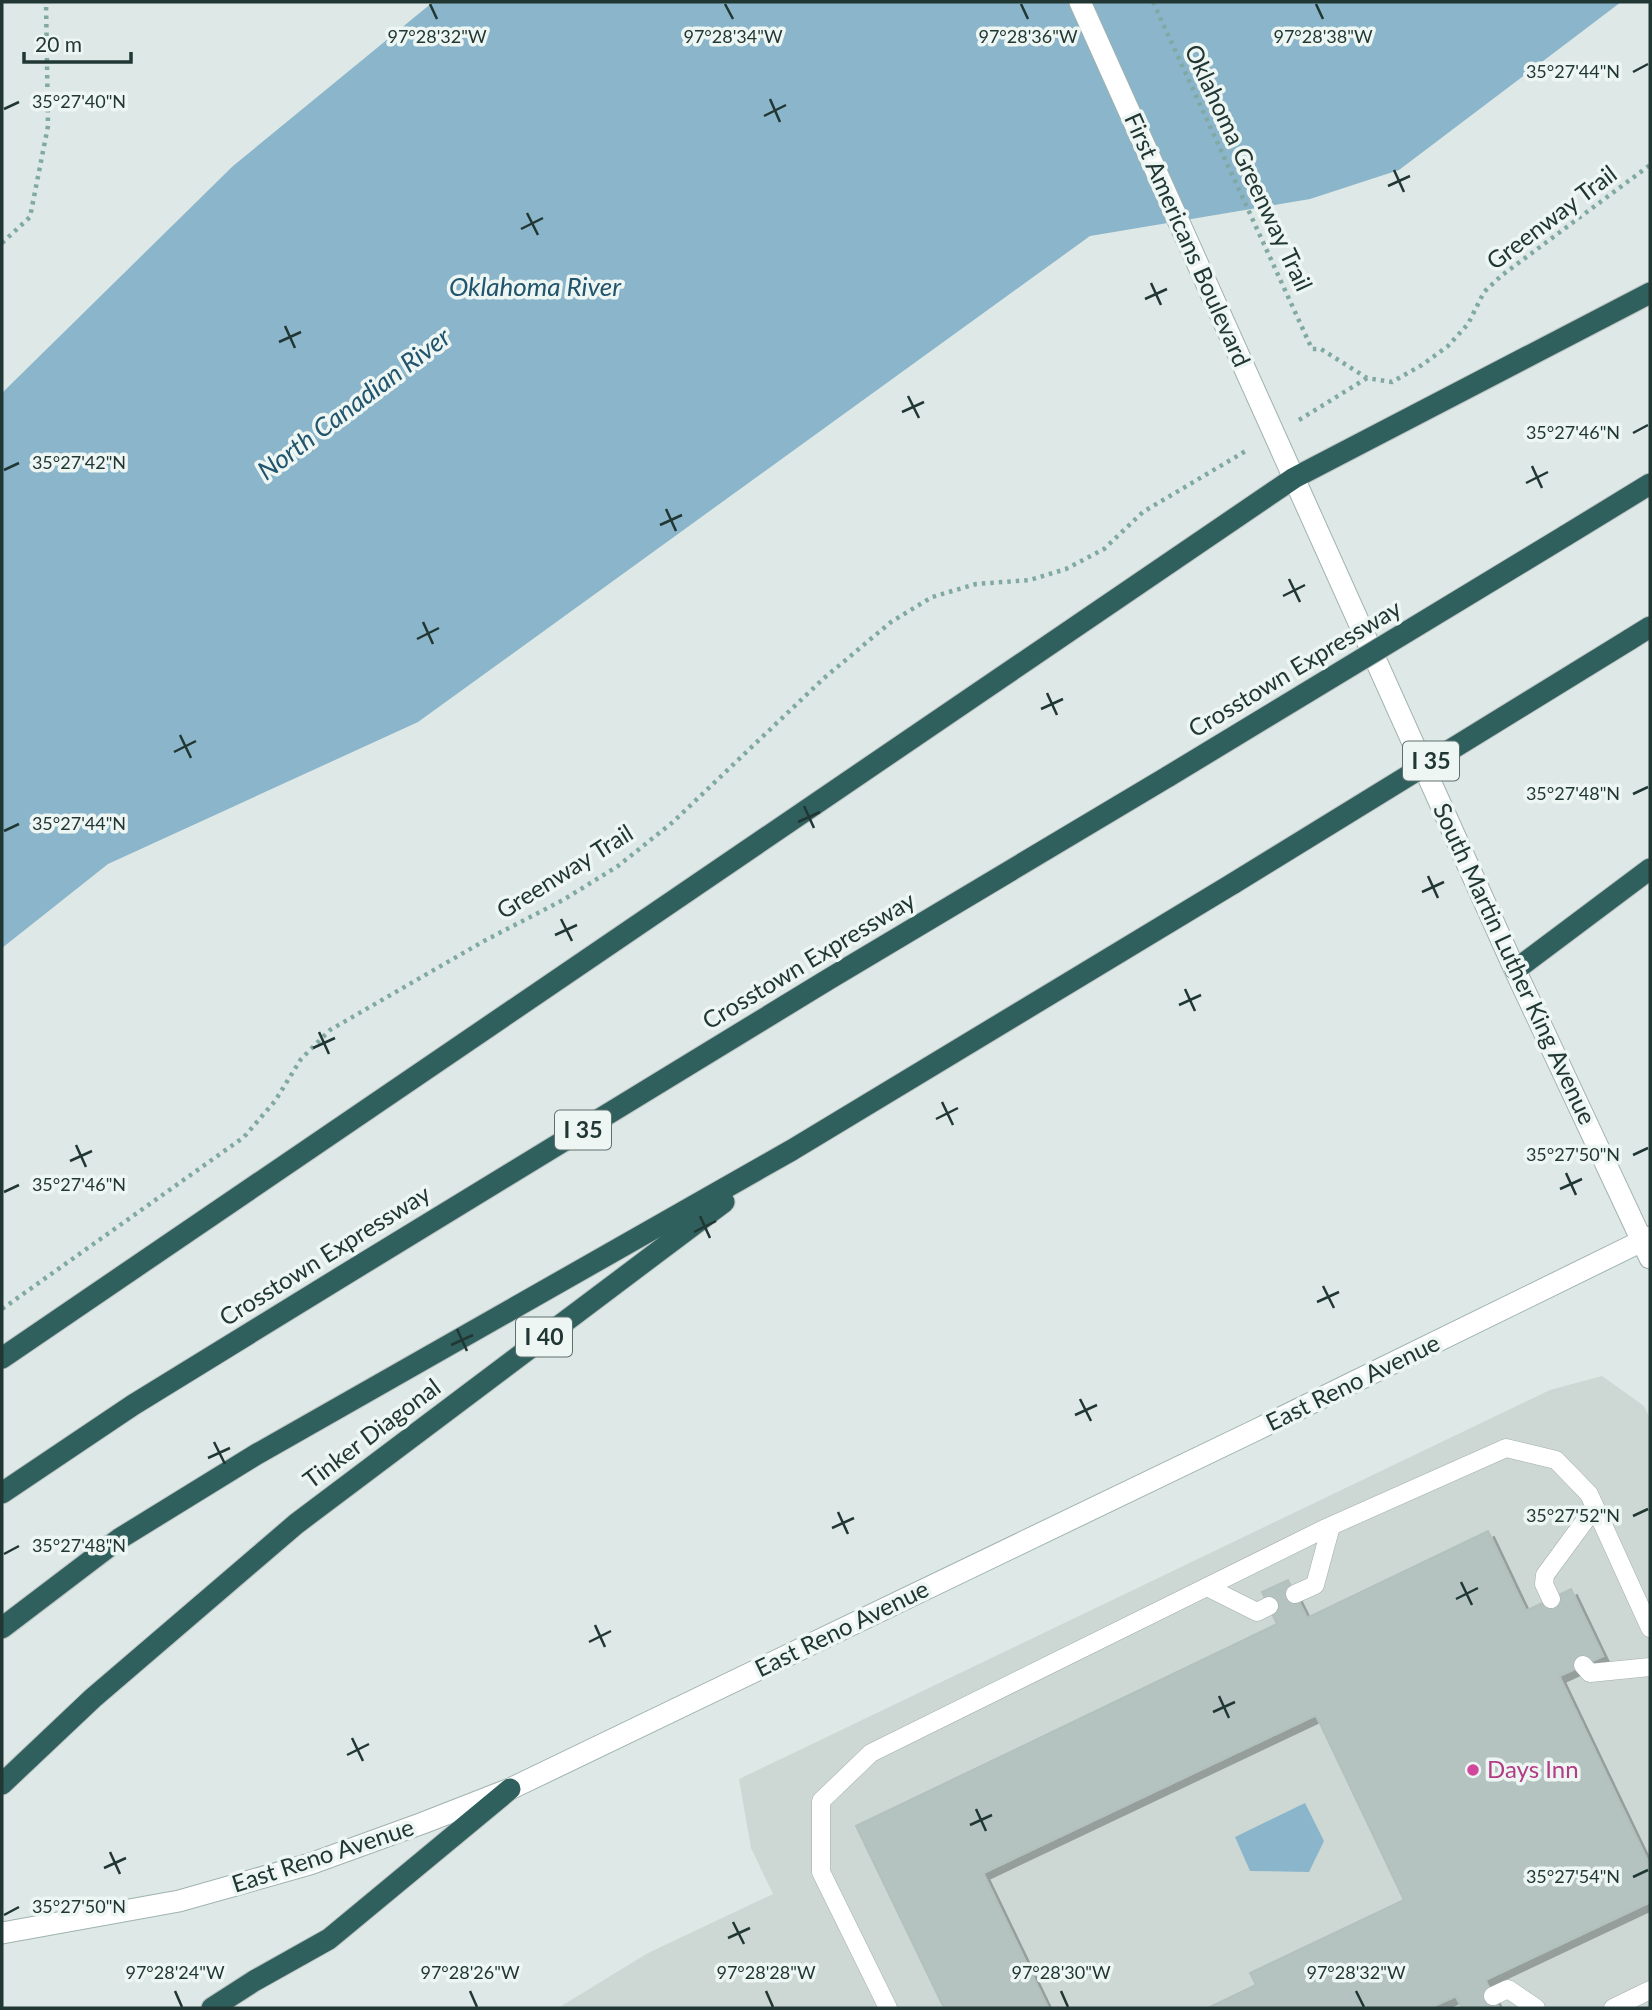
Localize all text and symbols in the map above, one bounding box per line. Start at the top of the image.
scale bar [24,21,131,65]
text: 97°28'32"W [387,25,487,47]
text: 97°28'34"W [683,25,783,47]
text: 97°28'36"W [978,25,1078,47]
text: 97°28'38"W [1273,25,1373,47]
text: 20 m [35,31,82,56]
street label: Oklahoma Greenway Trail [1179,39,1319,295]
text: 35°27'44"N [1526,60,1620,82]
text: 35°27'40"N [32,90,126,112]
street label: First Americans Boulevard [1119,108,1258,371]
street label: Greenway Trail [1480,159,1622,275]
water label: Oklahoma River [449,270,622,302]
water label: North Canadian River [251,320,457,486]
text: 35°27'46"N [1526,421,1620,443]
text: 35°27'42"N [32,451,126,473]
street label: Crosstown Expressway [1183,592,1406,743]
road number: I 35 [1403,741,1459,780]
text: 35°27'48"N [1526,782,1620,804]
street label: South Martin Luther King Avenue [1428,798,1603,1129]
text: 35°27'44"N [32,812,126,834]
street label: Greenway Trail [491,817,638,924]
street label: Crosstown Expressway [697,884,920,1035]
road number: I 35 [555,1110,611,1149]
text: 35°27'50"N [1526,1143,1620,1165]
text: 35°27'46"N [32,1173,126,1195]
street label: Crosstown Expressway [214,1178,435,1331]
road number: I 40 [516,1318,572,1356]
street label: East Reno Avenue [1261,1327,1444,1436]
street label: Tinker Diagonal [297,1372,445,1494]
text: 35°27'52"N [1526,1504,1620,1526]
text: 35°27'48"N [32,1534,126,1556]
street label: East Reno Avenue [750,1573,933,1682]
place label: Days Inn [1487,1754,1579,1783]
marker: Days Inn [1465,1762,1481,1778]
street label: East Reno Avenue [228,1812,417,1898]
text: 35°27'54"N [1526,1865,1620,1887]
text: 35°27'50"N [32,1895,126,1917]
text: 97°28'24"W [125,1961,225,1983]
text: 97°28'26"W [420,1961,520,1983]
text: 97°28'28"W [716,1961,816,1983]
text: 97°28'30"W [1011,1961,1111,1983]
text: 97°28'32"W [1306,1961,1406,1983]

